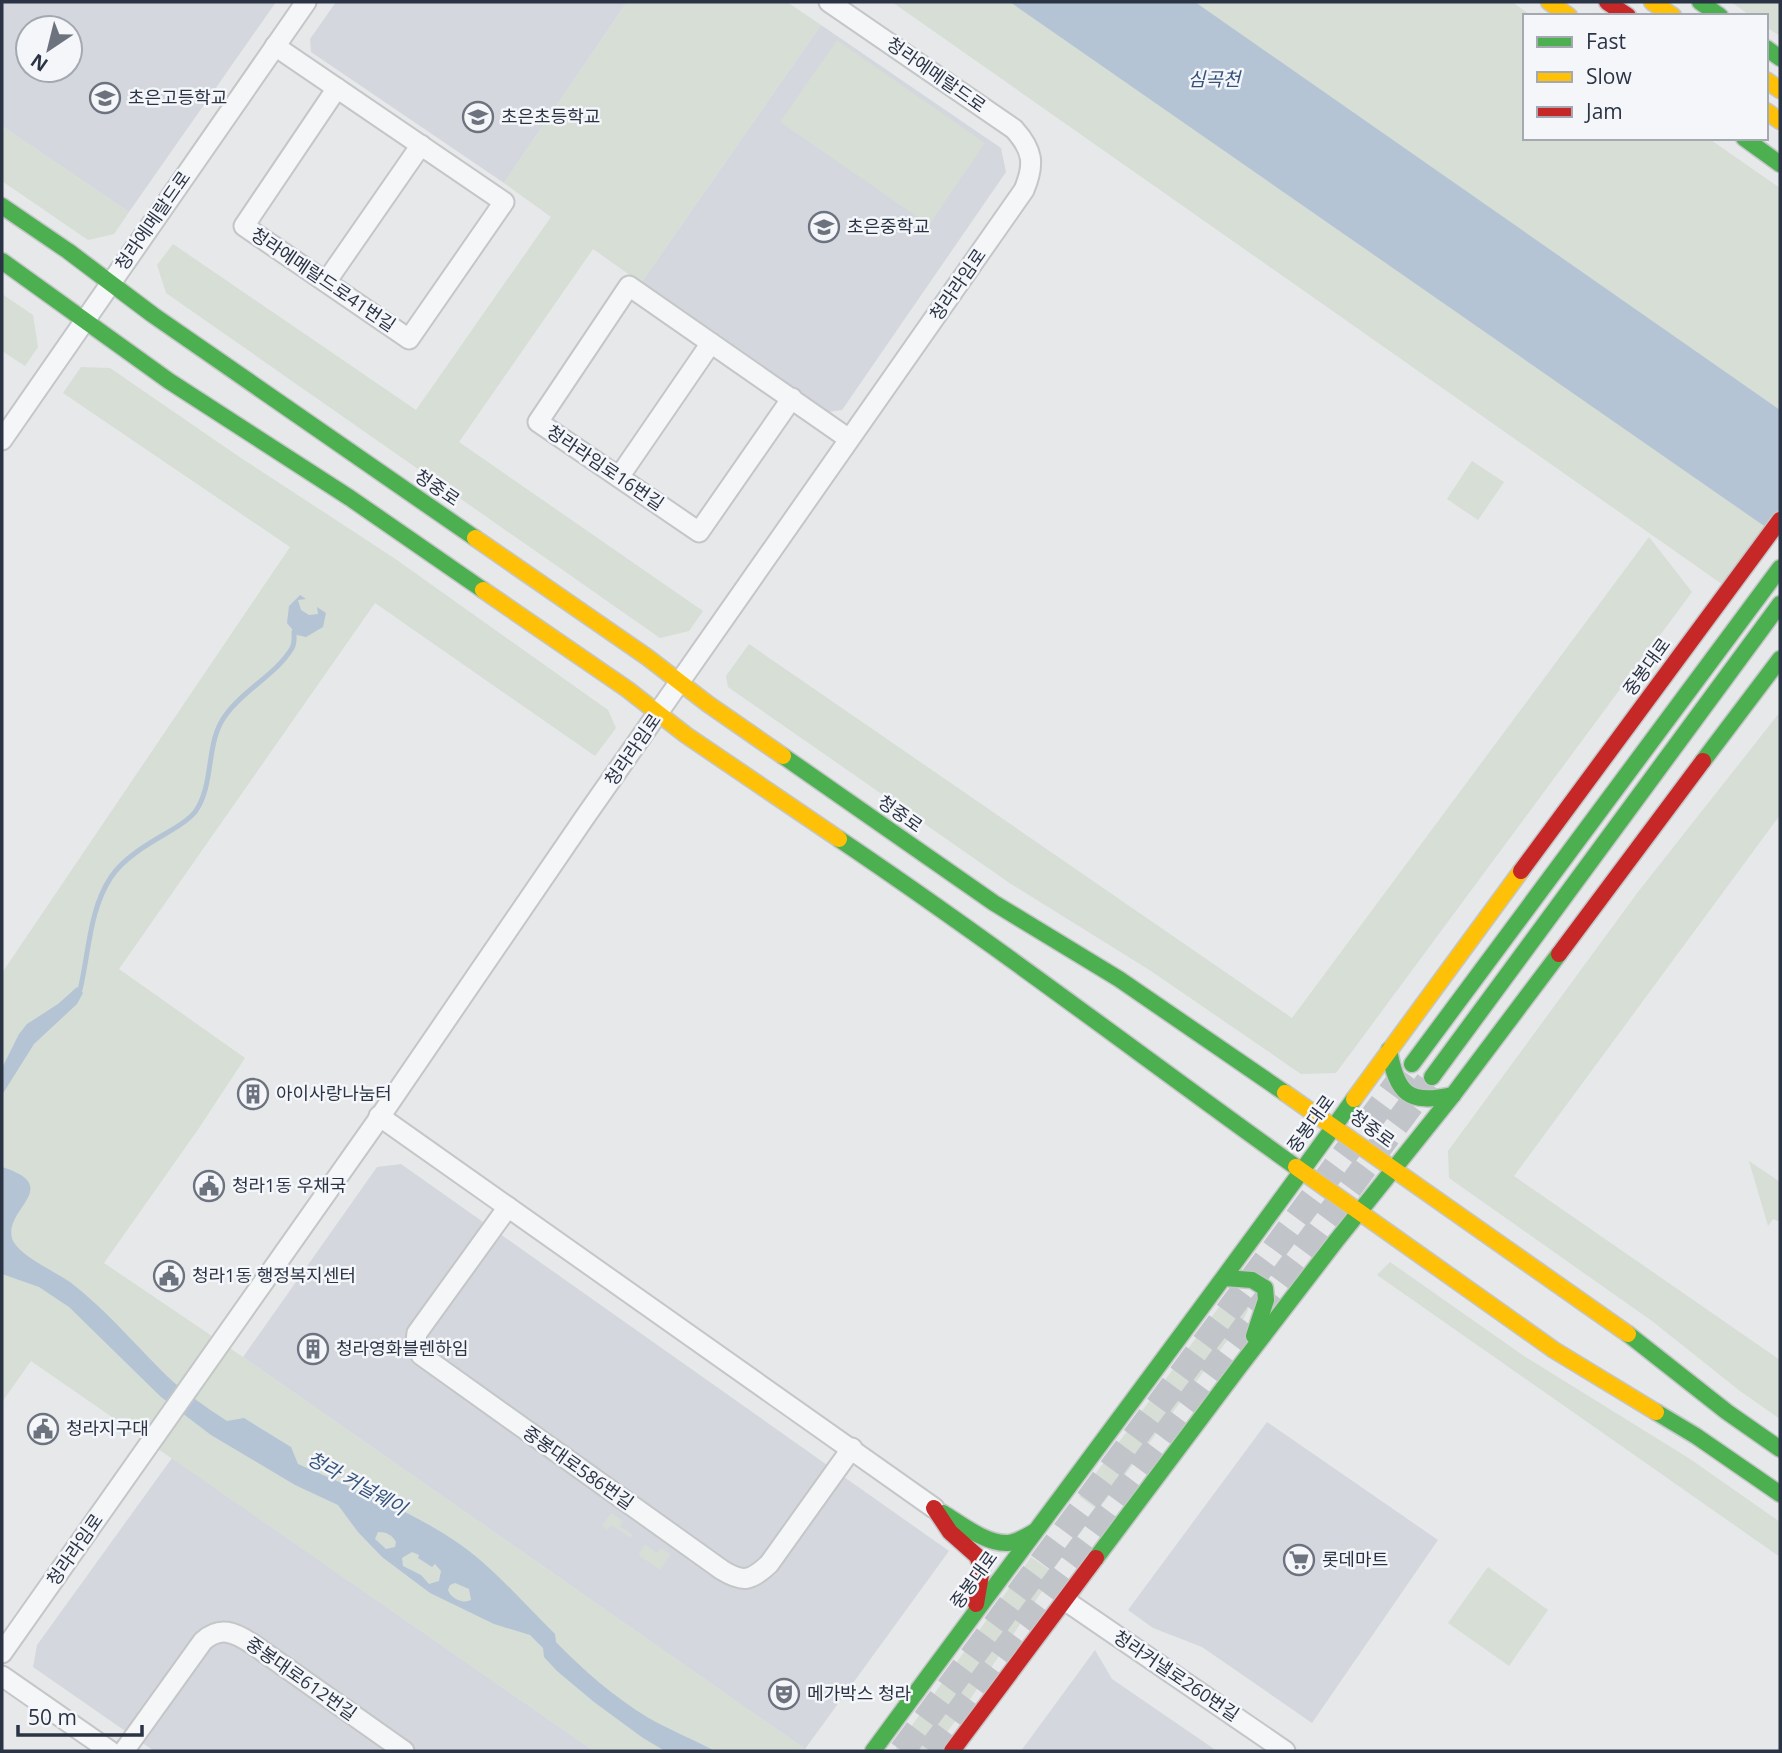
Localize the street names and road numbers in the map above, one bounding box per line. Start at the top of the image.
street label: 청라에메랄드로 [882,31,991,117]
street label: 청라에메랄드로 [109,166,195,275]
street label: 청라에메랄드로41번길 [247,222,401,337]
street label: 청라라임로 [924,244,991,325]
street label: 청라라임로16번길 [542,419,669,515]
street label: 청중로 [410,463,465,511]
street label: 중봉대로 [1617,633,1675,700]
street label: 청라라임로 [599,709,666,790]
street label: 청중로 [873,789,928,837]
street label: 중봉대로 [1281,1090,1339,1157]
street label: 청중로 [1345,1104,1400,1153]
street label: 중봉대로586번길 [518,1420,639,1514]
street label: 청라라임로 [41,1509,108,1590]
street label: 중봉대로 [944,1546,1002,1613]
street label: 청라커낼로260번길 [1109,1624,1244,1726]
street label: 중봉대로612번길 [241,1631,362,1725]

